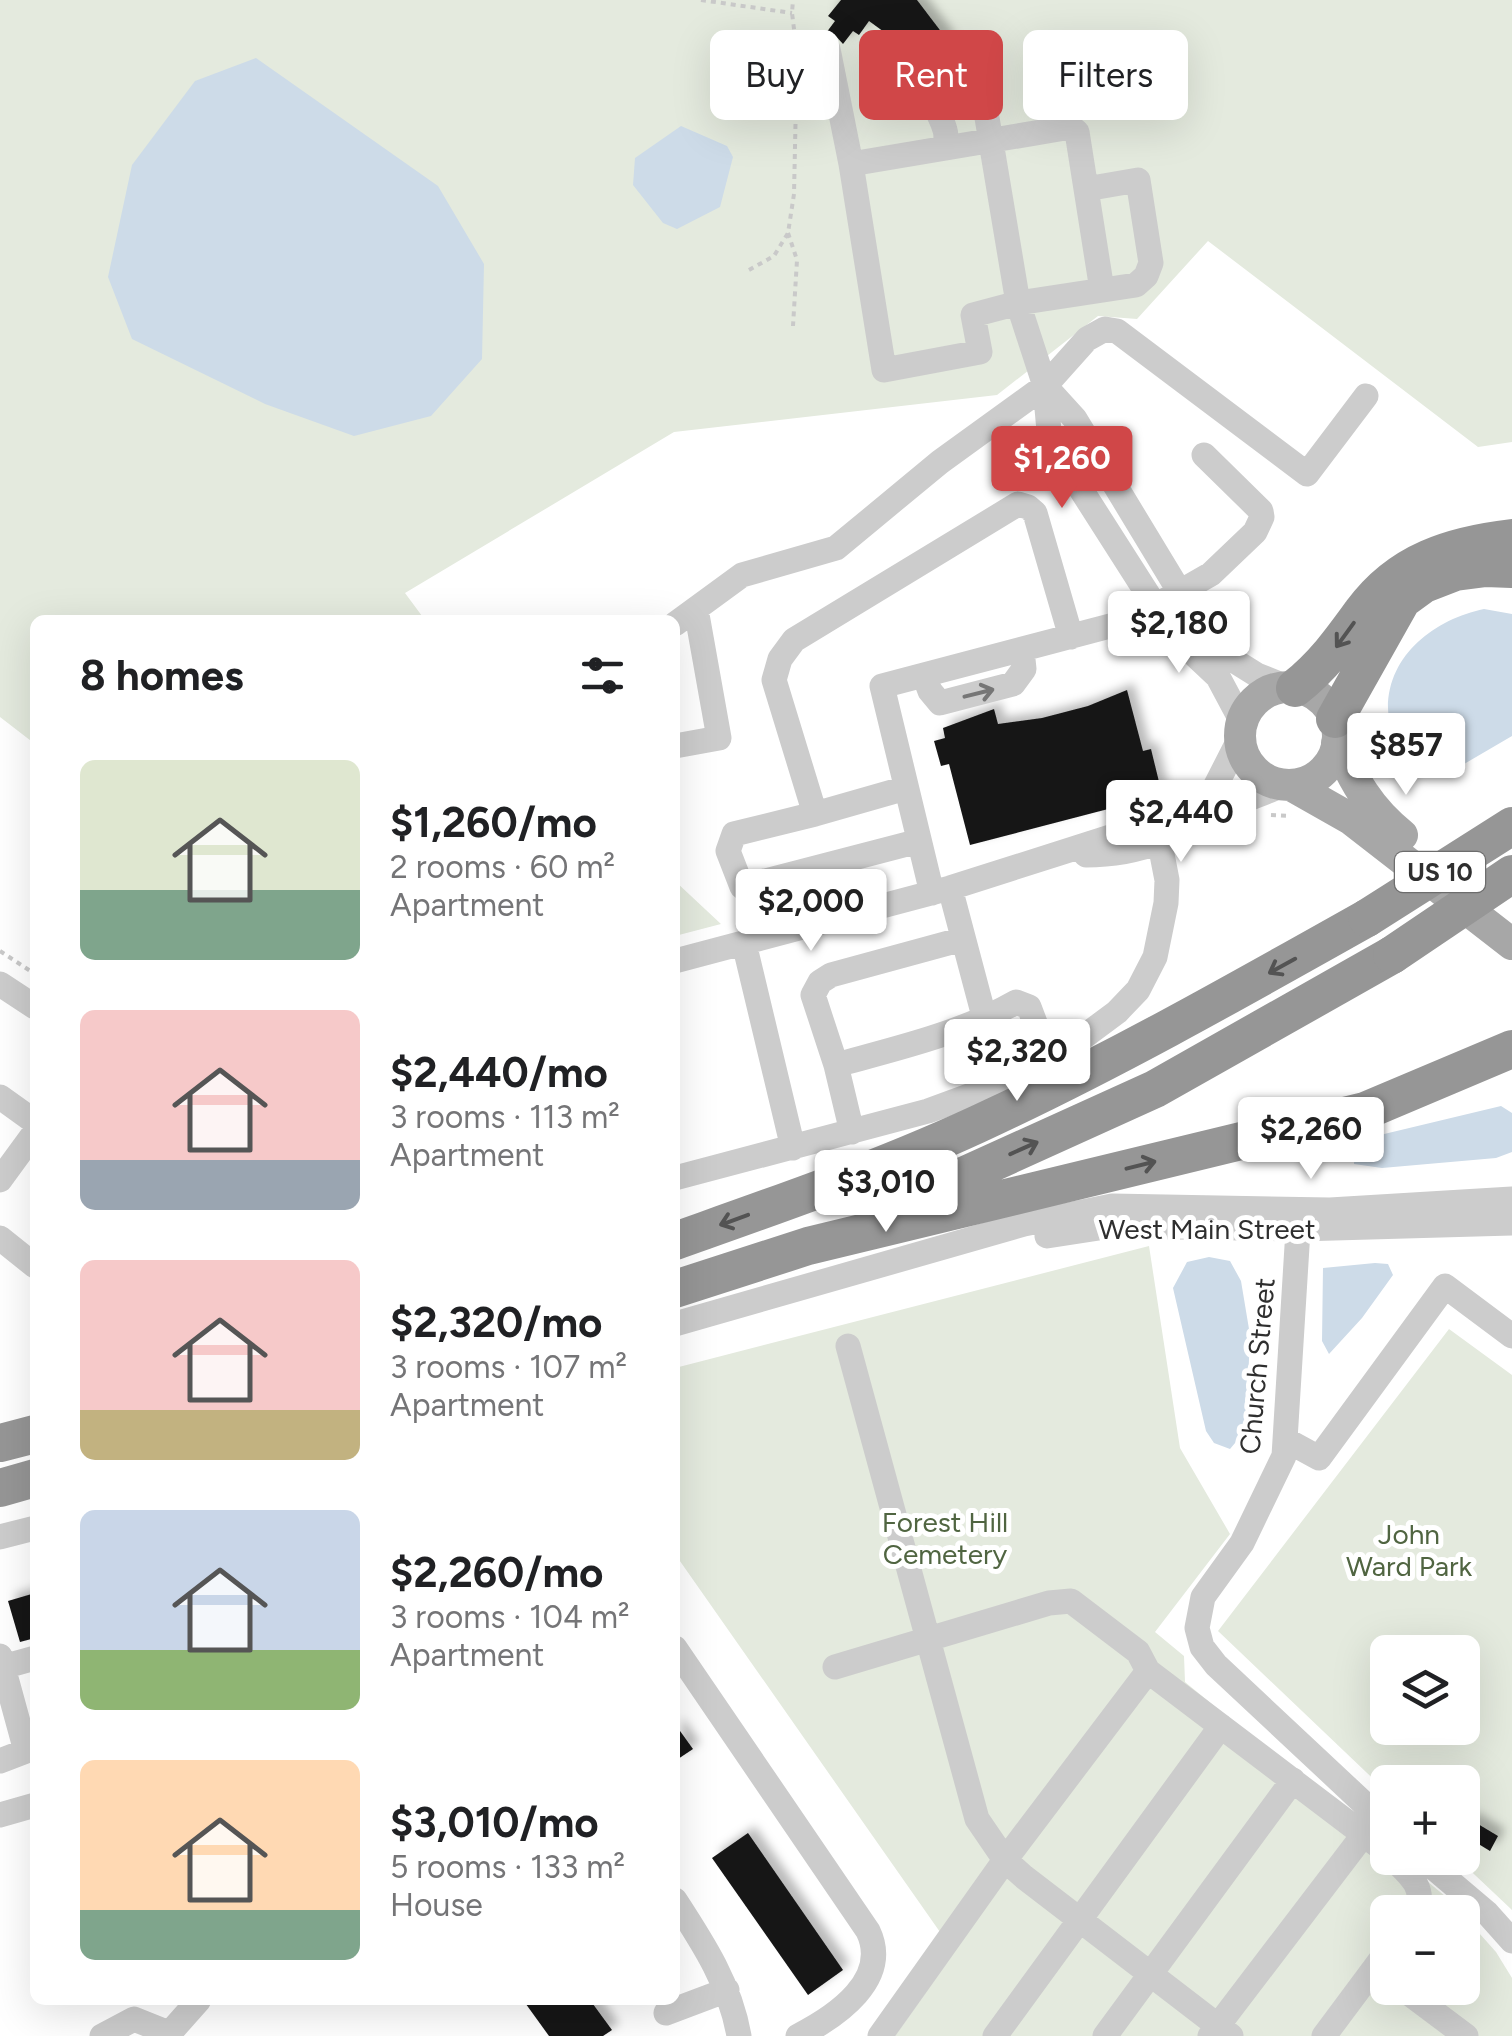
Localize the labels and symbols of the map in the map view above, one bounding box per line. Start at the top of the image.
pin: $1,260 [981,426,1143,511]
pin: $2,180 [1098,591,1260,676]
one-way arrow [1335,621,1356,648]
one-way arrow [962,683,994,701]
pin: $857 [1347,713,1465,798]
pin: $2,440 [1100,780,1262,865]
road number: US 10 [1395,852,1485,892]
pin: $2,000 [730,869,892,954]
one-way arrow [1268,956,1297,976]
pin: $2,320 [936,1019,1098,1104]
pin: $2,260 [1230,1097,1392,1182]
one-way arrow [1008,1137,1038,1156]
pin: $3,010 [805,1150,967,1235]
one-way arrow [1125,1155,1156,1174]
one-way arrow [720,1212,751,1230]
street label: West Main Street [1099,1212,1315,1246]
street label: Church Street [1232,1276,1282,1456]
park label: Forest Hill Cemetery [882,1505,1008,1571]
park label: John Ward Park [1346,1517,1472,1583]

